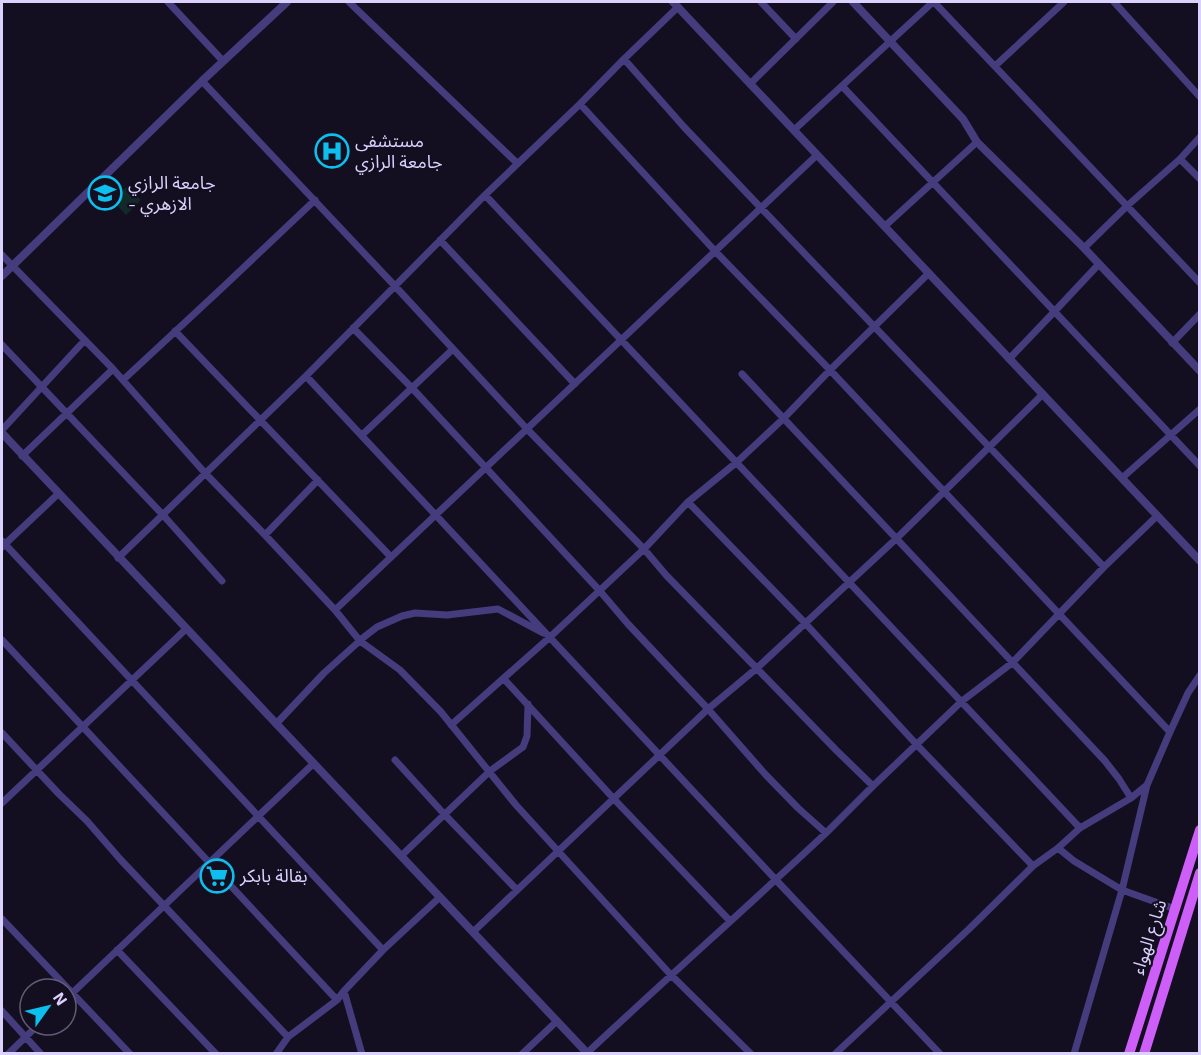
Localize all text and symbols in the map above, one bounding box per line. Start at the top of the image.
place label: مستشفى جامعة الرازي [355,129,443,175]
hospital icon: مستشفى جامعة الرازي [314,133,350,169]
place label: جامعة الرازي - الازهري [128,171,216,217]
school or university icon: جامعة الرازي - الازهري [87,175,123,211]
supermarket icon: بقالة بابكر [199,858,235,894]
place label: بقالة بابكر [239,864,308,887]
street label: شارع الهواء [1126,896,1174,978]
north arrow [18,977,78,1037]
text: N [50,988,72,1008]

